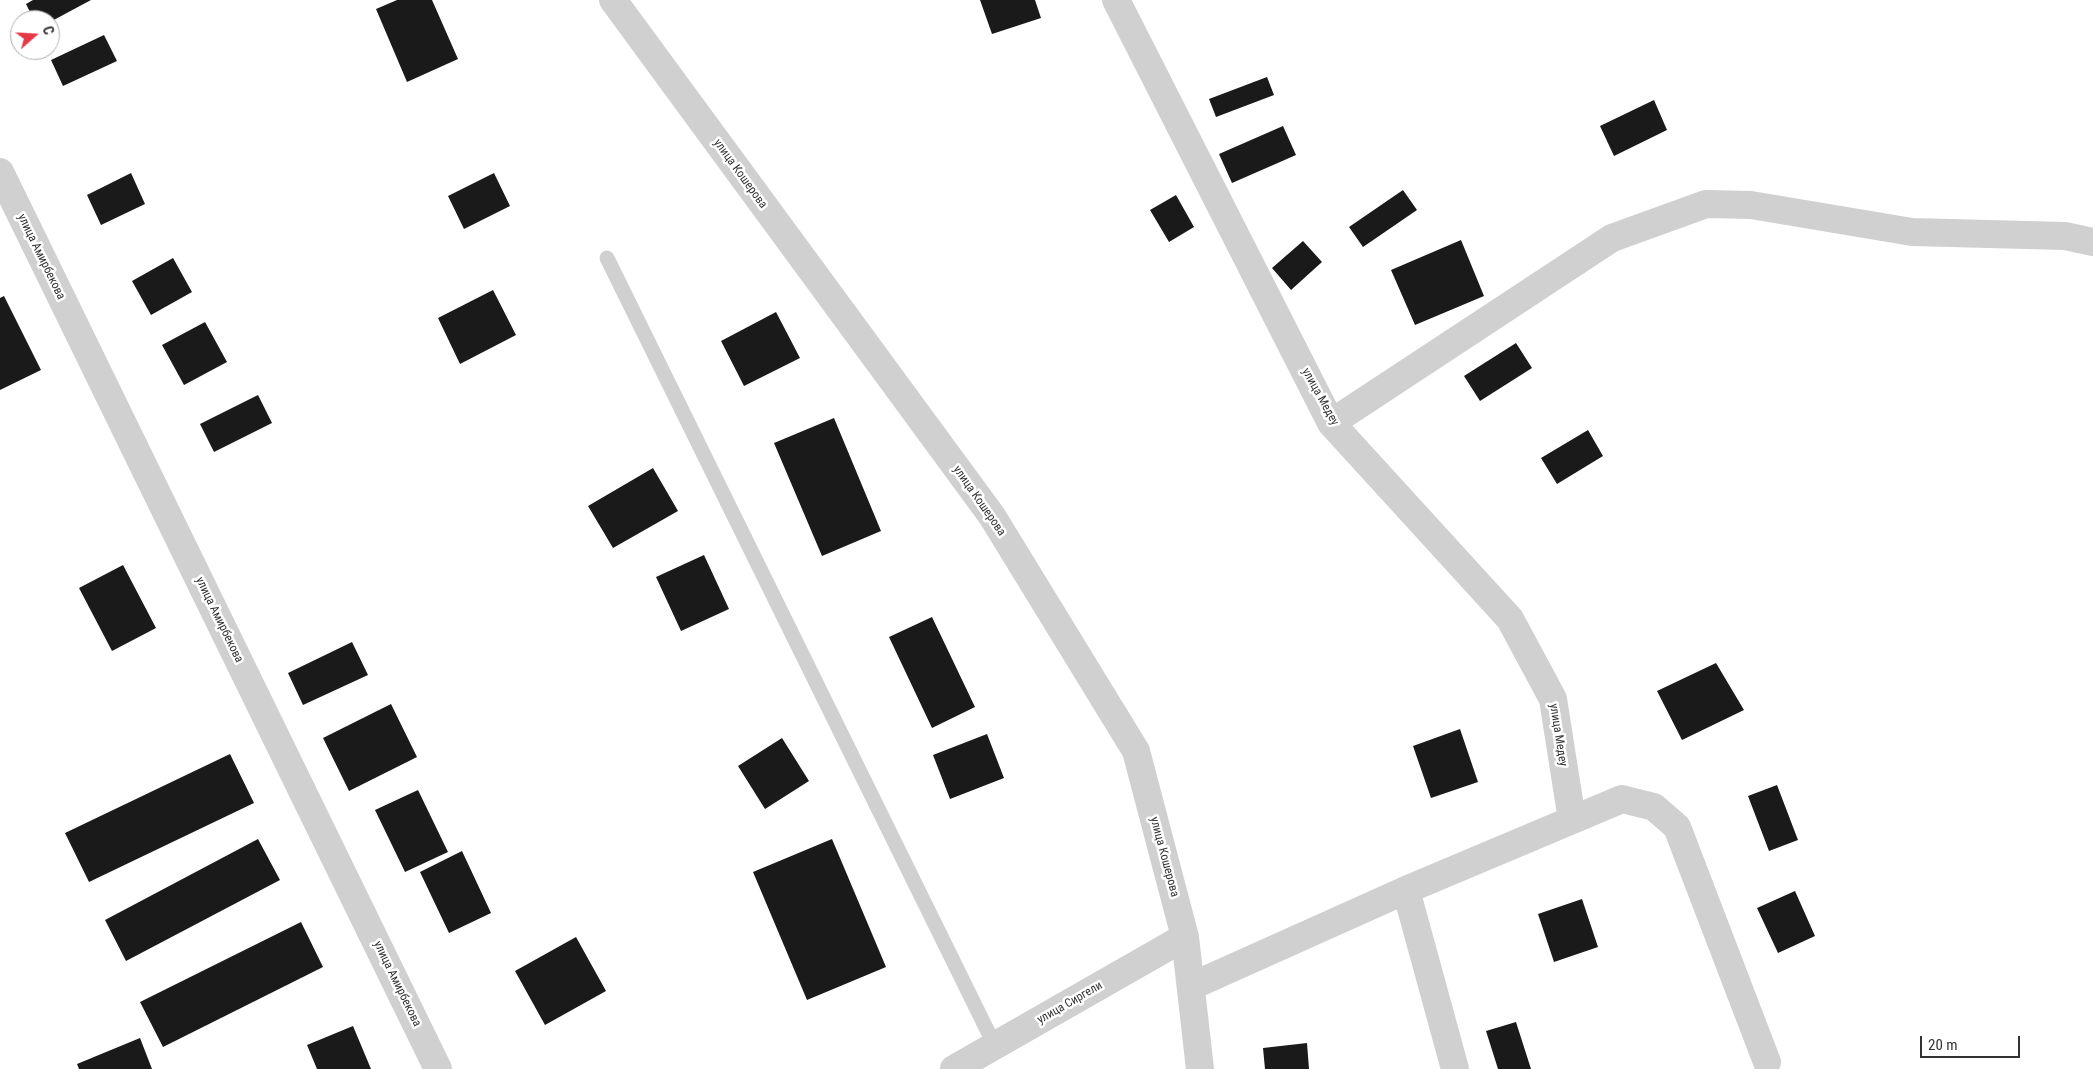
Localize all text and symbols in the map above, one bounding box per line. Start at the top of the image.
north arrow [10,10,60,60]
text: С [39,24,57,37]
street label: улица Кошерова [710,137,770,211]
street label: улица Амирбекова [14,212,68,302]
street label: улица Медеу [1298,366,1342,428]
street label: улица Кошерова [950,463,1008,539]
street label: улица Амирбекова [192,575,246,665]
street label: улица Медеу [1546,703,1570,767]
street label: улица Кошерова [1146,815,1182,899]
street label: улица Амирбекова [370,939,424,1029]
street label: улица Сиргели [1035,979,1105,1027]
scale bar [1923,1026,2023,1058]
text: 20 m [1928,1036,1958,1054]

